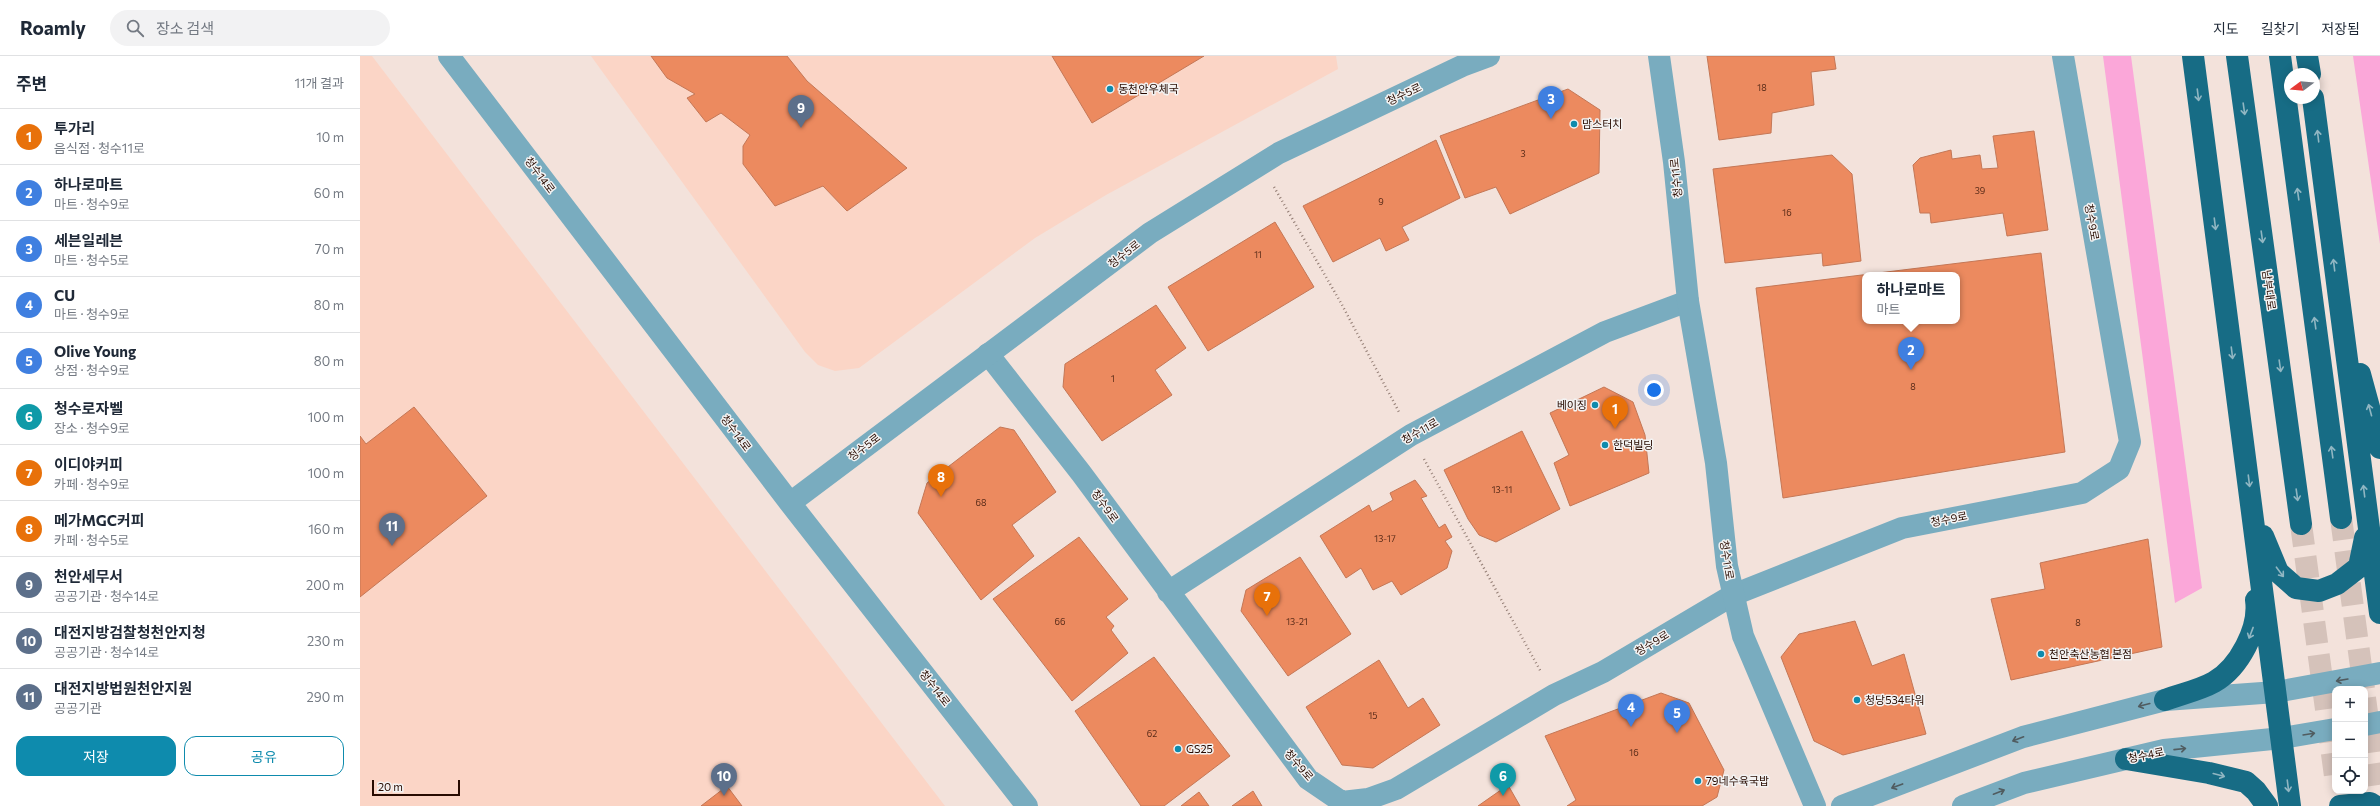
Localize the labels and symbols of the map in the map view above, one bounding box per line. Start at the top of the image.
north arrow [2284,68,2320,104]
street label: 청수5로 [1384,80,1423,107]
place label: 동천안우체국 [1118,82,1179,95]
house number: 18 [1757,82,1767,93]
marker: 동천안우체국 [1105,84,1115,94]
pin: 3 [1538,86,1564,119]
one-way arrow [2195,88,2202,101]
pin: 9 [788,95,814,128]
one-way arrow [2241,102,2248,115]
place label: 맘스터치 [1582,117,1622,130]
marker: 맘스터치 [1569,119,1579,129]
one-way arrow [2314,130,2322,143]
house number: 3 [1520,148,1526,159]
street label: 청수14로 [523,154,558,195]
street label: 청수11로 [1667,158,1684,199]
house number: 39 [1975,185,1985,196]
one-way arrow [2294,188,2302,201]
house number: 9 [1378,196,1384,207]
street label: 청수9로 [2083,203,2102,241]
house number: 16 [1782,207,1792,218]
one-way arrow [2211,217,2219,230]
one-way arrow [2258,230,2266,243]
street label: 청수5로 [1105,237,1142,270]
house number: 11 [1254,249,1262,260]
one-way arrow [2331,258,2338,271]
street label: 남부대로 [2260,269,2279,311]
one-way arrow [2311,317,2319,330]
pin: 2 [1898,337,1924,370]
one-way arrow [2228,346,2236,359]
one-way arrow [2276,359,2284,372]
house number: 1 [1111,373,1115,384]
your location [1644,380,1664,400]
house number: 8 [1910,381,1916,392]
pin: 1 [1602,396,1628,429]
place label: 베이징 [1557,398,1587,411]
marker: 베이징 [1590,400,1600,410]
one-way arrow [2366,404,2373,417]
street label: 청수14로 [719,412,754,453]
street label: 청수11로 [1399,415,1440,446]
street label: 청수5로 [845,430,882,463]
place label: 한덕빌딩 [1613,438,1653,451]
marker: 한덕빌딩 [1600,440,1610,450]
one-way arrow [2328,446,2336,459]
pin: 8 [928,464,954,497]
one-way arrow [2245,475,2252,488]
house number: 13-11 [1492,484,1512,495]
one-way arrow [2360,485,2368,498]
street label: 청수9로 [1089,487,1122,525]
one-way arrow [2293,488,2301,501]
house number: 68 [976,497,986,508]
street label: 청수9로 [1929,509,1968,528]
pin: 11 [379,513,405,546]
house number: 13-17 [1374,533,1396,544]
street label: 청수11로 [1718,539,1737,581]
one-way arrow [2276,566,2284,577]
pin: 7 [1254,583,1280,616]
house number: 66 [1055,616,1065,627]
house number: 13-21 [1286,616,1308,627]
house number: 8 [2075,617,2081,628]
one-way arrow [2246,626,2254,638]
street label: 청수9로 [1633,627,1671,658]
place label: 천안축산농협 본점 [2049,647,2132,660]
marker: 천안축산농협 본점 [2036,649,2046,659]
street label: 청수14로 [917,667,953,708]
one-way arrow [2336,676,2349,684]
place label: 청당534타워 [1865,693,1925,706]
pin: 4 [1618,694,1644,727]
marker: 청당534타워 [1852,695,1862,705]
pin: 5 [1664,700,1690,733]
one-way arrow [2138,702,2151,709]
house number: 15 [1368,710,1378,721]
house number: 62 [1147,728,1157,739]
one-way arrow [2302,730,2315,738]
one-way arrow [2013,736,2025,744]
place label: GS25 [1186,742,1213,755]
marker: GS25 [1173,744,1183,754]
street label: 청수4로 [2126,744,2165,765]
one-way arrow [2173,745,2186,753]
street label: 청수9로 [1282,746,1316,783]
house number: 16 [1629,747,1639,758]
pin: 10 [711,763,737,796]
pin: 6 [1490,763,1516,796]
one-way arrow [2212,772,2225,780]
place label: 79네수육국밥 [1706,774,1769,787]
marker: 79네수육국밥 [1693,776,1703,786]
scale bar [372,778,460,797]
one-way arrow [2284,779,2292,792]
one-way arrow [1892,783,1904,791]
one-way arrow [1993,788,2005,796]

